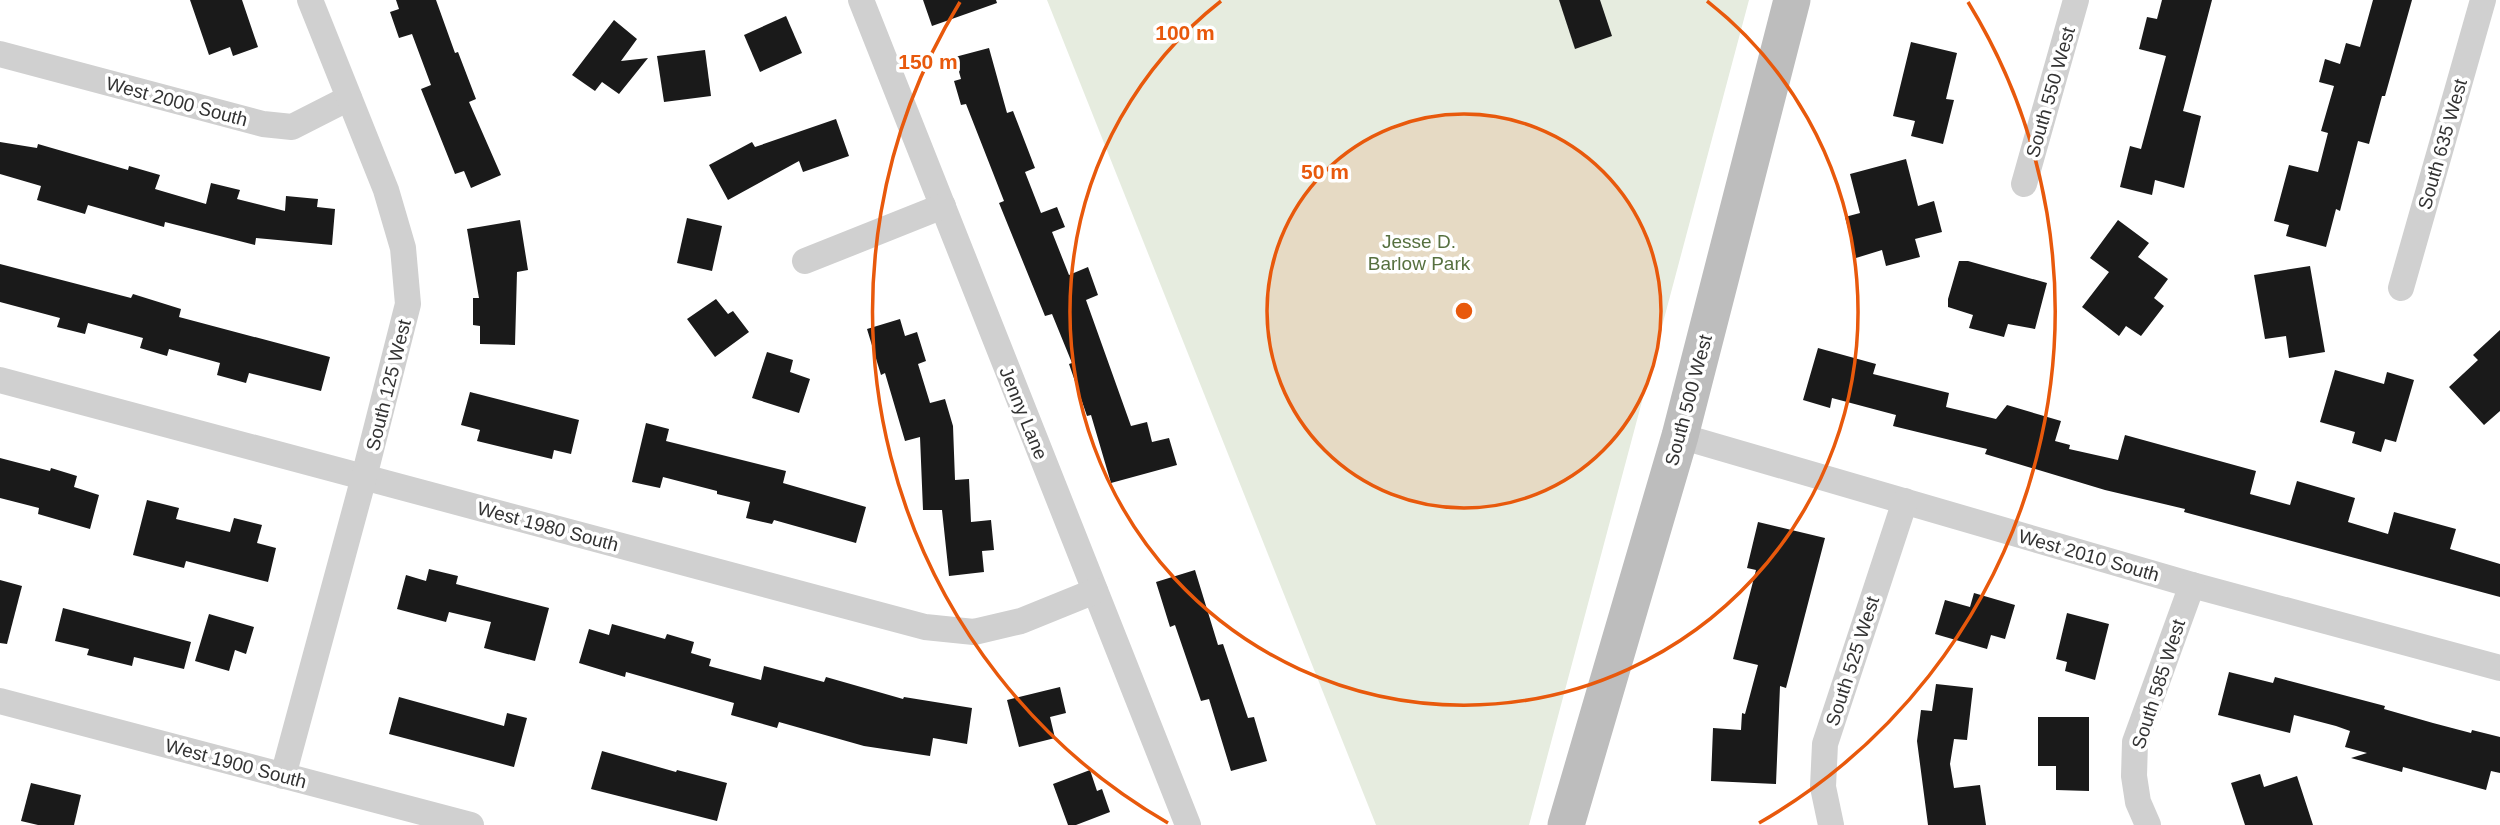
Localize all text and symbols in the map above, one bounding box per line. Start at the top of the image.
text: 100 m [1155,21,1215,44]
street label: South 550 West [2022,24,2079,160]
text: 150 m [898,50,958,73]
street label: West 2000 South [104,73,250,130]
street label: South 635 West [2414,76,2471,212]
text: 50 m [1301,160,1349,183]
park label: Jesse D. Barlow Park [1368,231,1471,274]
centre of rings [1452,299,1476,323]
street label: South 125 West [362,316,415,453]
street label: South 500 West [1661,332,1716,468]
street label: Jenny Lane [995,364,1052,463]
street label: West 1980 South [475,498,621,555]
street label: West 2010 South [2016,525,2162,586]
street label: South 525 West [1822,593,1884,729]
street label: South 585 West [2128,616,2190,752]
street label: West 1900 South [163,735,309,792]

